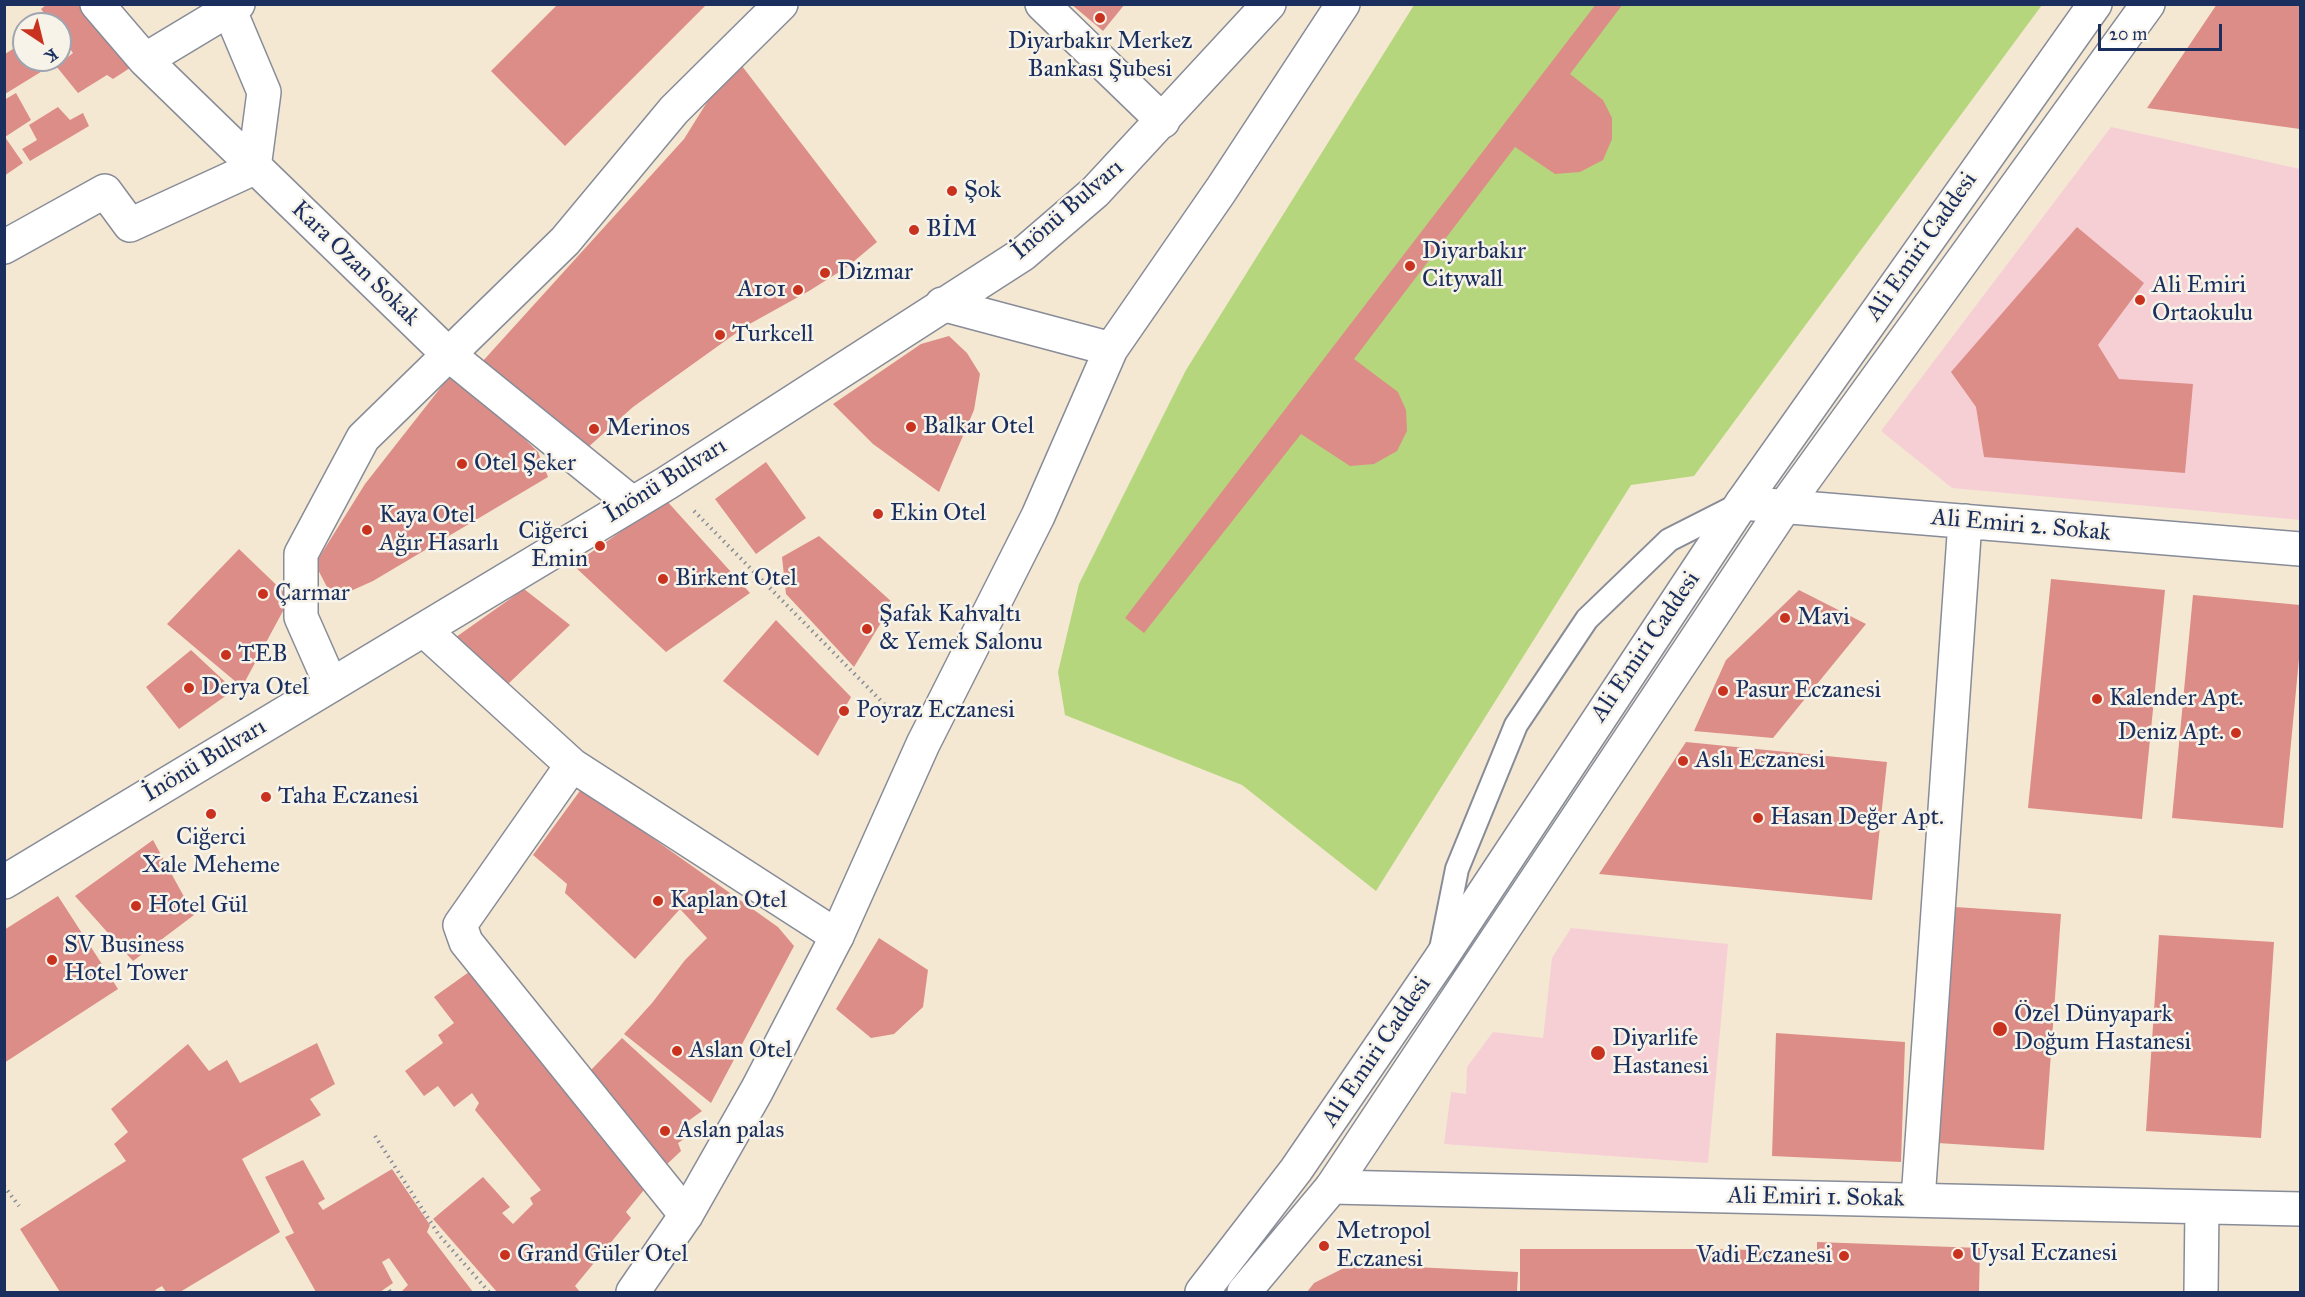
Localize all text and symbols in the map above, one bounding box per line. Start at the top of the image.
marker: Diyarbakır Merkez Bankası Şubesi [1093,11,1107,25]
north arrow [12,12,72,72]
scale bar [2101,12,2226,50]
text: 20 m [2109,23,2147,45]
place label: Diyarbakır Merkez Bankası Şubesi [1008,28,1192,84]
text: K [41,44,62,67]
street label: İnönü Bulvarı [1006,154,1130,266]
street label: Ali Emiri Caddesi [1860,167,1984,327]
place label: Şok [964,177,1001,205]
marker: Şok [945,184,959,198]
street label: Kara Ozan Sokak [285,195,425,333]
place label: BİM [926,216,977,244]
marker: BİM [907,223,921,237]
place label: Diyarbakır Citywall [1422,238,1526,294]
place label: Dizmar [837,259,913,287]
marker: Diyarbakır Citywall [1403,259,1417,273]
marker: Dizmar [818,266,832,280]
place label: Ali Emiri Ortaokulu [2152,272,2253,328]
place label: A101 [737,276,786,304]
marker: A101 [791,283,805,297]
marker: Ali Emiri Ortaokulu [2133,293,2147,307]
place label: Turkcell [732,321,814,349]
marker: Turkcell [713,328,727,342]
place label: Balkar Otel [923,413,1034,441]
place label: Merinos [606,415,690,443]
marker: Balkar Otel [904,420,918,434]
marker: Merinos [587,422,601,436]
street label: İnönü Bulvarı [600,432,732,530]
place label: Otel Şeker [474,450,576,478]
marker: Otel Şeker [455,457,469,471]
place label: Ekin Otel [890,500,986,528]
place label: Kaya Otel Ağır Hasarlı [379,502,499,558]
street label: Ali Emiri 2. Sokak [1930,504,2112,548]
marker: Ekin Otel [871,507,885,521]
place label: Ciğerci Emin [518,518,588,574]
marker: Kaya Otel Ağır Hasarlı [360,523,374,537]
marker: Ciğerci Emin [593,539,607,553]
place label: Birkent Otel [675,565,797,593]
street label: Ali Emiri Caddesi [1585,566,1707,728]
marker: Birkent Otel [656,572,670,586]
place label: Çarmar [275,580,350,608]
marker: Çarmar [256,587,270,601]
place label: Şafak Kahvaltı & Yemek Salonu [879,601,1043,657]
place label: Mavi [1797,604,1850,632]
marker: Mavi [1778,611,1792,625]
marker: Şafak Kahvaltı & Yemek Salonu [860,622,874,636]
place label: TEB [238,641,288,669]
marker: TEB [219,648,233,662]
place label: Derya Otel [201,674,309,702]
place label: Pasur Eczanesi [1735,677,1881,705]
marker: Derya Otel [182,681,196,695]
marker: Pasur Eczanesi [1716,684,1730,698]
place label: Kalender Apt. [2109,685,2243,713]
marker: Kalender Apt. [2090,692,2104,706]
place label: Poyraz Eczanesi [856,697,1015,725]
marker: Poyraz Eczanesi [837,704,851,718]
street label: İnönü Bulvarı [138,713,272,809]
place label: Deniz Apt. [2118,719,2224,747]
marker: Deniz Apt. [2229,726,2243,740]
place label: Aslı Eczanesi [1695,747,1825,775]
marker: Aslı Eczanesi [1676,754,1690,768]
place label: Taha Eczanesi [278,783,419,811]
marker: Taha Eczanesi [259,790,273,804]
place label: Hasan Değer Apt. [1770,804,1944,832]
marker: Ciğerci Xale Meheme [204,807,218,821]
marker: Hasan Değer Apt. [1751,811,1765,825]
place label: Ciğerci Xale Meheme [142,824,280,880]
place label: Kaplan Otel [670,887,787,915]
place label: Hotel Gül [148,892,248,920]
marker: Kaplan Otel [651,894,665,908]
marker: Hotel Gül [129,899,143,913]
place label: SV Business Hotel Tower [64,932,188,988]
marker: SV Business Hotel Tower [45,953,59,967]
street label: Ali Emiri Caddesi [1316,971,1438,1133]
place label: Özel Dünyapark Doğum Hastanesi [2014,1001,2191,1057]
marker: Özel Dünyapark Doğum Hastanesi [1991,1020,2009,1038]
place label: Diyarlife Hastanesi [1612,1025,1709,1081]
place label: Aslan Otel [689,1037,792,1065]
marker: Aslan Otel [670,1044,684,1058]
marker: Diyarlife Hastanesi [1589,1044,1607,1062]
place label: Aslan palas [677,1117,784,1145]
marker: Aslan palas [658,1124,672,1138]
street label: Ali Emiri 1. Sokak [1727,1182,1905,1214]
place label: Metropol Eczanesi [1336,1218,1431,1274]
marker: Metropol Eczanesi [1317,1239,1331,1253]
place label: Uysal Eczanesi [1970,1240,2117,1268]
place label: Grand Güler Otel [517,1241,688,1269]
place label: Vadi Eczanesi [1696,1242,1832,1270]
marker: Uysal Eczanesi [1951,1247,1965,1261]
marker: Grand Güler Otel [498,1248,512,1262]
marker: Vadi Eczanesi [1837,1249,1851,1263]

